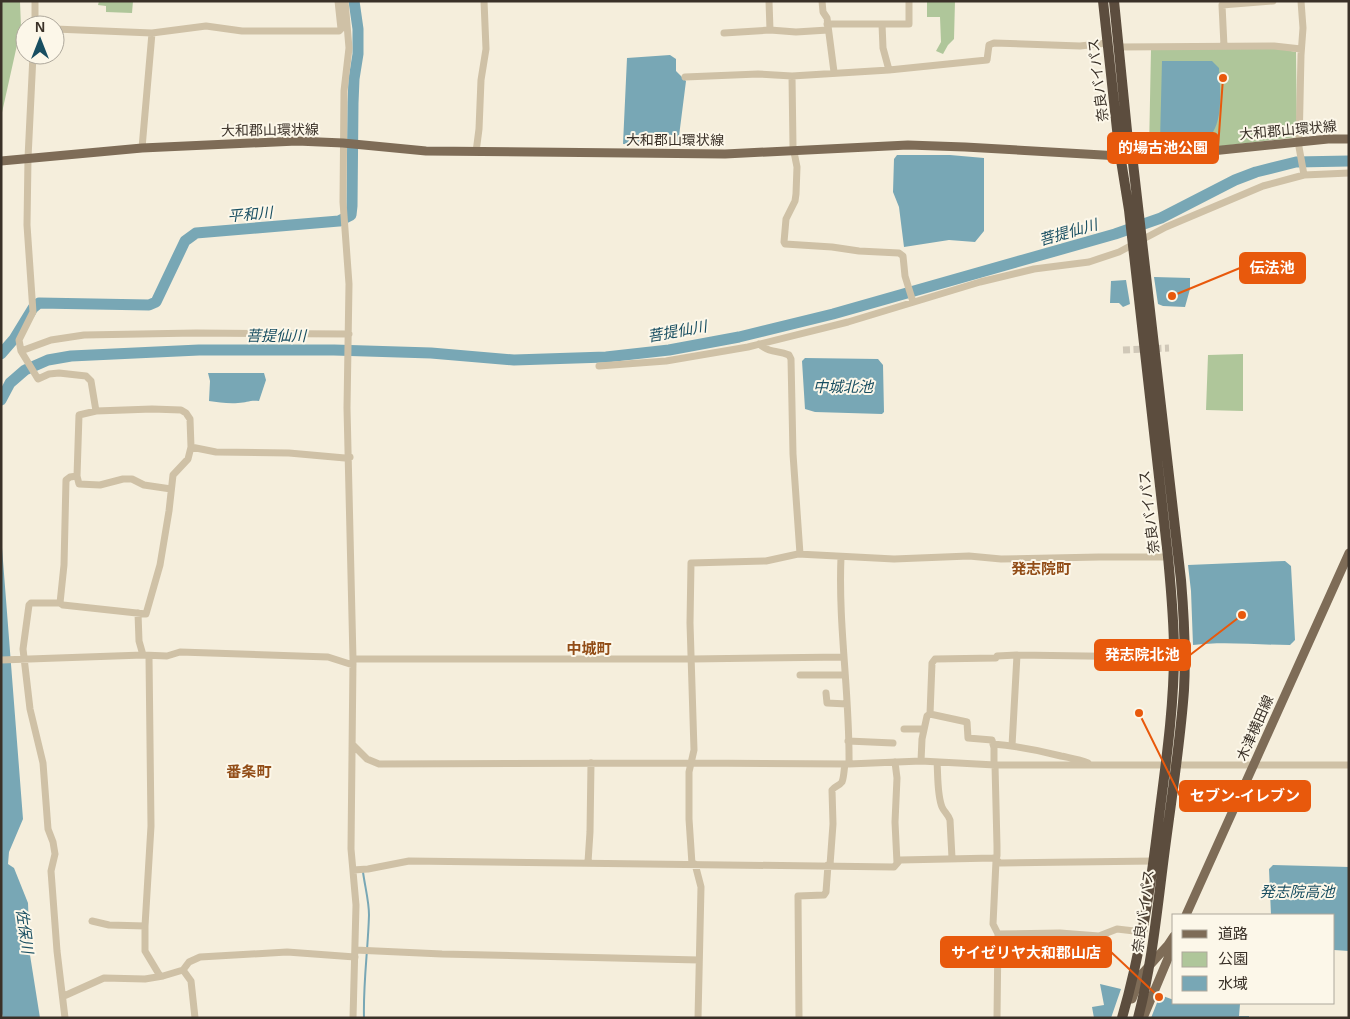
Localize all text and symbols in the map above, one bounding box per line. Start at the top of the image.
north arrow [15,15,65,65]
text: N [35,19,45,35]
street label: 奈良バイパス [1085,37,1111,123]
street label: 大和郡山環状線 [1238,118,1338,142]
street label: 大和郡山環状線 [221,121,319,139]
street label: 大和郡山環状線 [626,132,724,148]
callout: 的場古池公園 [1108,133,1218,163]
text: 的場古池公園 [1118,139,1208,156]
water label: 平和川 [227,203,275,224]
water label: 菩提仙川 [1037,215,1101,248]
callout: 伝法池 [1240,253,1305,283]
text: 伝法池 [1249,259,1295,276]
water label: 菩提仙川 [646,317,710,345]
water label: 菩提仙川 [246,327,308,344]
water label: 中城北池 [813,378,875,395]
street label: 奈良バイパス [1136,469,1162,555]
district label: 発志院町 [1011,560,1071,577]
district label: 中城町 [566,640,612,657]
callout: 発志院北池 [1095,640,1190,670]
text: 発志院北池 [1104,646,1180,663]
street label: 木津横田線 [1233,693,1277,763]
district label: 番条町 [226,763,272,780]
callout: セブン-イレブン [1180,781,1310,811]
text: セブン-イレブン [1190,787,1300,804]
street label: 奈良バイパス [1129,868,1157,954]
water label: 発志院高池 [1259,883,1336,900]
water label: 佐保川 [13,908,37,956]
legend [1172,914,1335,1004]
text: 道路 [1218,925,1248,942]
callout: サイゼリヤ大和郡山店 [941,937,1111,967]
text: サイゼリヤ大和郡山店 [951,944,1101,961]
text: 公園 [1218,950,1248,967]
text: 水域 [1218,975,1248,992]

